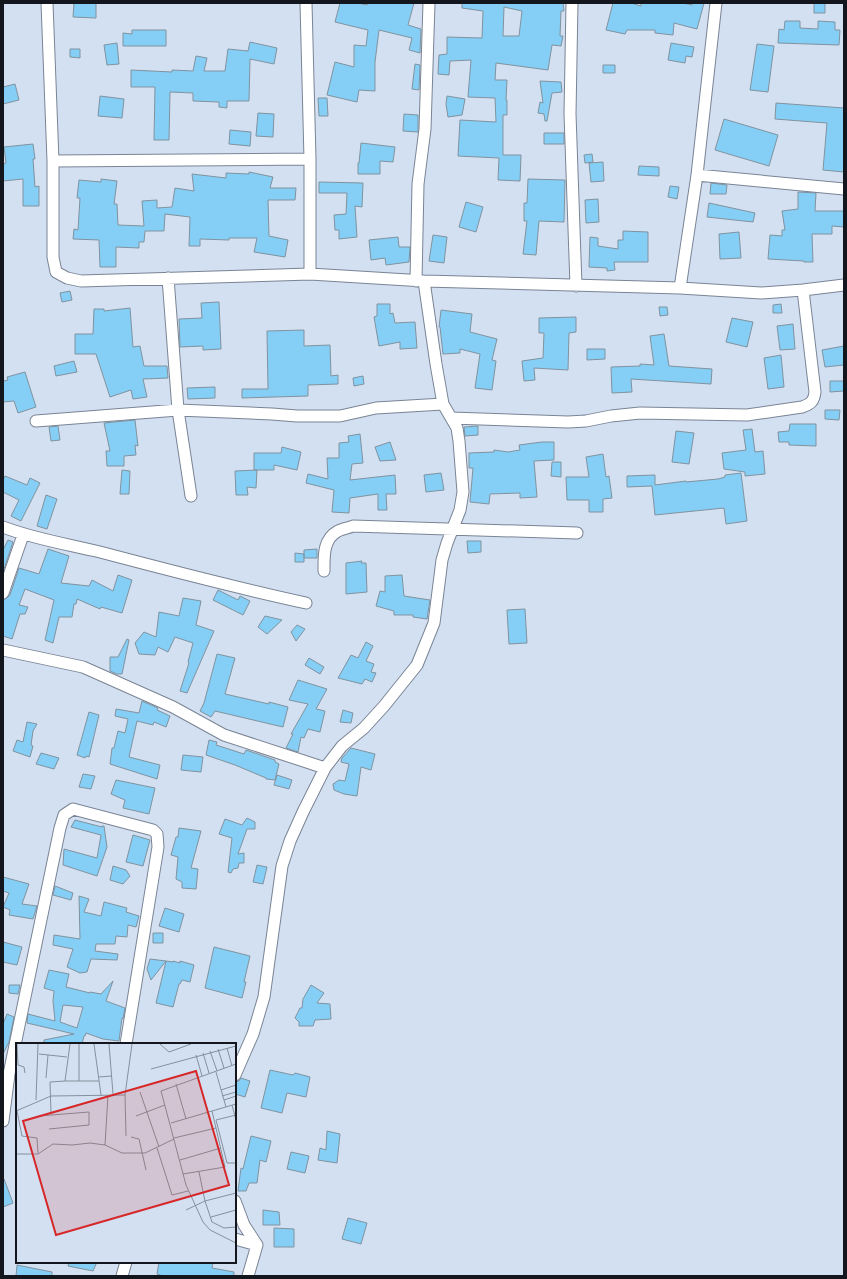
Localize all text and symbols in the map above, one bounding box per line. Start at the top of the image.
inset map [16,1043,236,1263]

